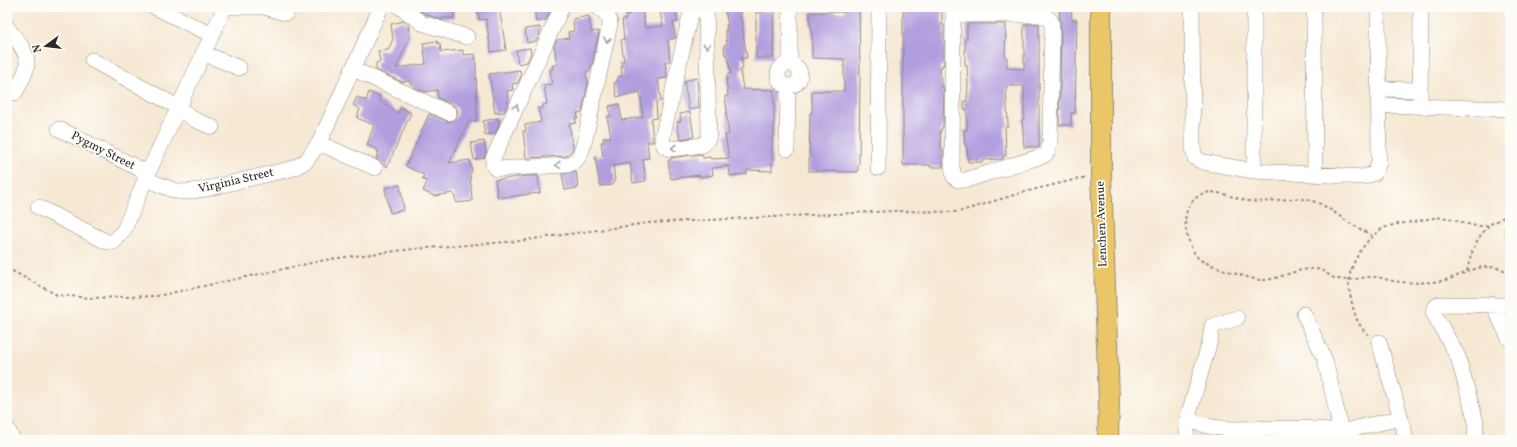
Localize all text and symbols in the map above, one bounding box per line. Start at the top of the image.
north arrow [26,26,66,66]
one-way arrow [603,37,611,43]
text: N [30,42,46,54]
one-way arrow [703,43,711,49]
one-way arrow [511,104,519,112]
street label: Pygmy Street [68,128,138,174]
one-way arrow [671,143,677,152]
one-way arrow [555,161,561,170]
street label: Virginia Street [197,165,275,197]
street label: Lenchen Avenue [1092,180,1112,267]

